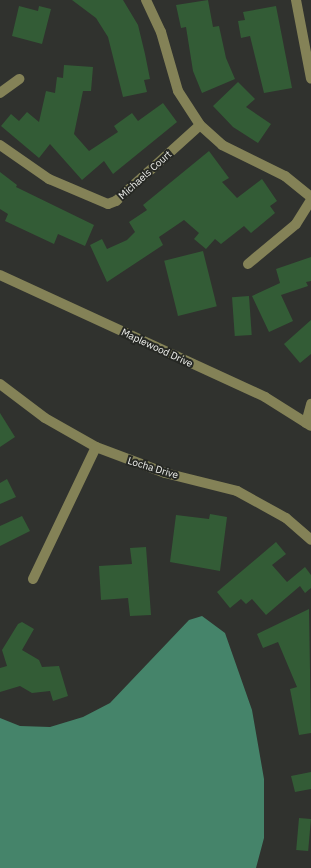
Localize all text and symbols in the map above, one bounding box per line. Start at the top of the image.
street label: Michaels Court [116,148,174,202]
street label: Maplewood Drive [119,326,195,370]
street label: Locha Drive [126,455,180,481]

